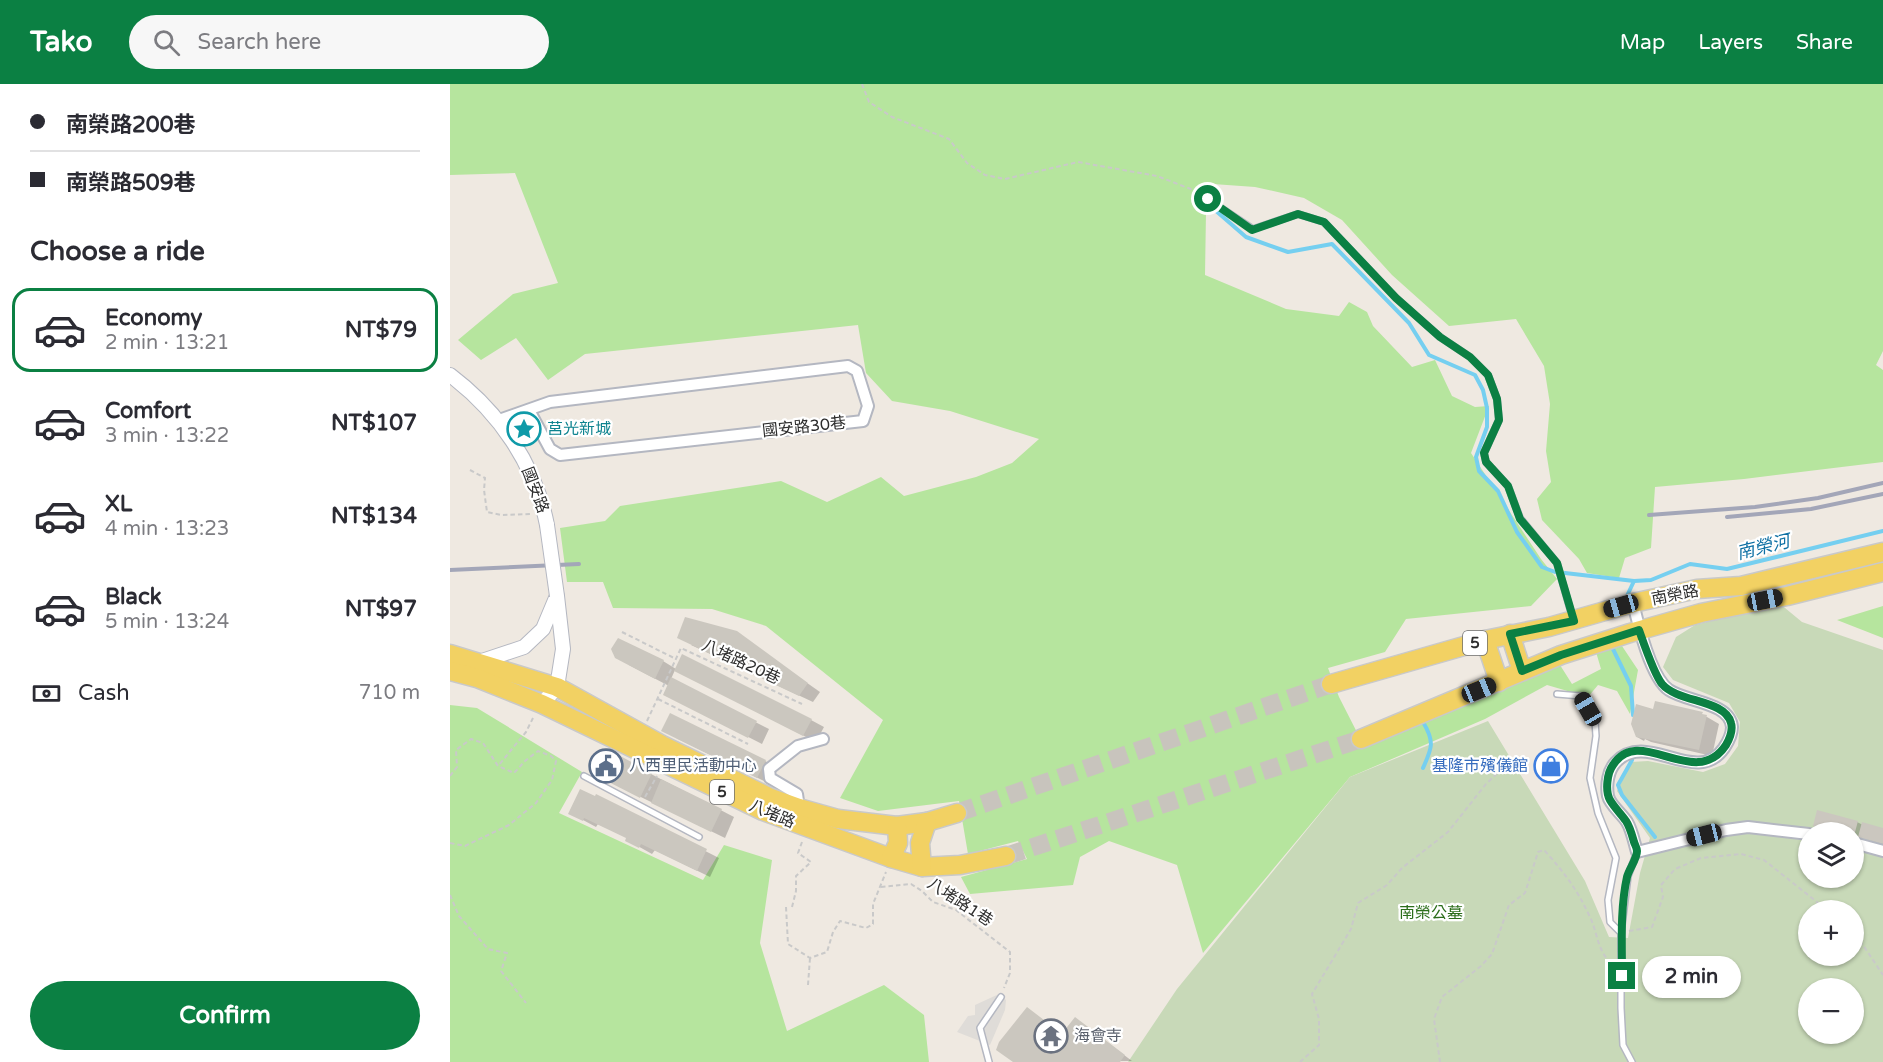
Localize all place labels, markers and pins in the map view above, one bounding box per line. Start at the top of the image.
place icon: 莒光新城 [506,411,542,447]
place label: 莒光新城 [547,419,611,439]
public building icon: 八西里民活動中心 [588,748,624,784]
shop icon: 基隆市殯儀館 [1533,748,1569,784]
place label: 八西里民活動中心 [629,756,757,776]
place label: 基隆市殯儀館 [1432,756,1528,776]
temple icon: 海會寺 [1033,1018,1069,1054]
place label: 海會寺 [1074,1026,1122,1046]

